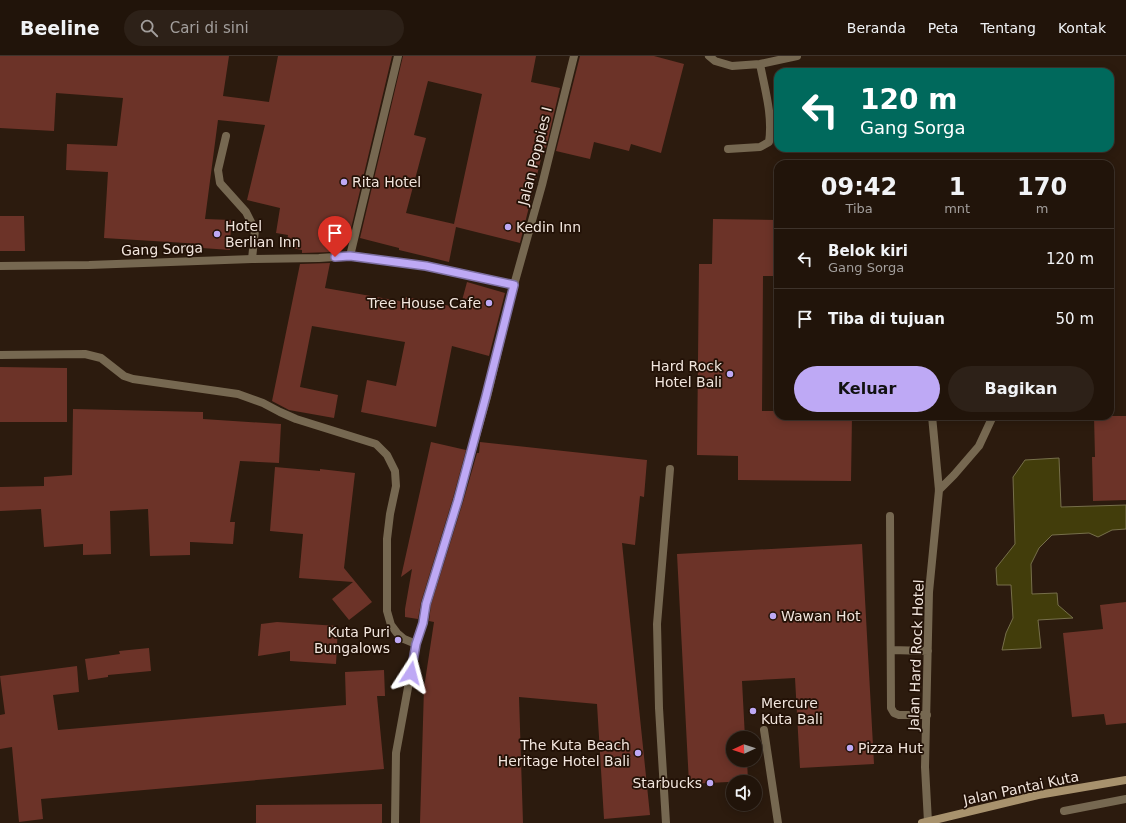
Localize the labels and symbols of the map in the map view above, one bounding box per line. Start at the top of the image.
street label: Jalan Poppies I [515,105,555,208]
place label: Rita Hotel [352,174,421,190]
marker: Rita Hotel [339,177,349,187]
pin [318,216,352,257]
place label: Hotel Berlian Inn [225,218,301,250]
place label: Kedin Inn [516,219,581,235]
marker: Kedin Inn [503,222,513,232]
marker: Hotel Berlian Inn [212,229,222,239]
street label: Gang Sorga [121,240,203,258]
place label: Tree House Cafe [366,295,481,311]
marker: Tree House Cafe [484,298,494,308]
place label: Hard Rock Hotel Bali [651,358,723,390]
marker: Hard Rock Hotel Bali [725,369,735,379]
street label: Jalan Hard Rock Hotel [905,579,927,732]
place label: Wawan Hot [781,608,861,624]
marker: Wawan Hot [768,611,778,621]
place label: Kuta Puri Bungalows [314,624,390,656]
marker: Kuta Puri Bungalows [393,635,403,645]
position arrow [390,652,432,694]
place label: Mercure Kuta Bali [761,695,823,727]
marker: Mercure Kuta Bali [748,706,758,716]
north arrow [726,731,762,767]
place label: The Kuta Beach Heritage Hotel Bali [498,737,630,769]
place label: Pizza Hut [858,740,923,756]
marker: Pizza Hut [845,743,855,753]
marker: The Kuta Beach Heritage Hotel Bali [633,748,643,758]
street label: Jalan Pantai Kuta [961,768,1080,808]
place label: Starbucks [632,775,702,791]
marker: Starbucks [705,778,715,788]

